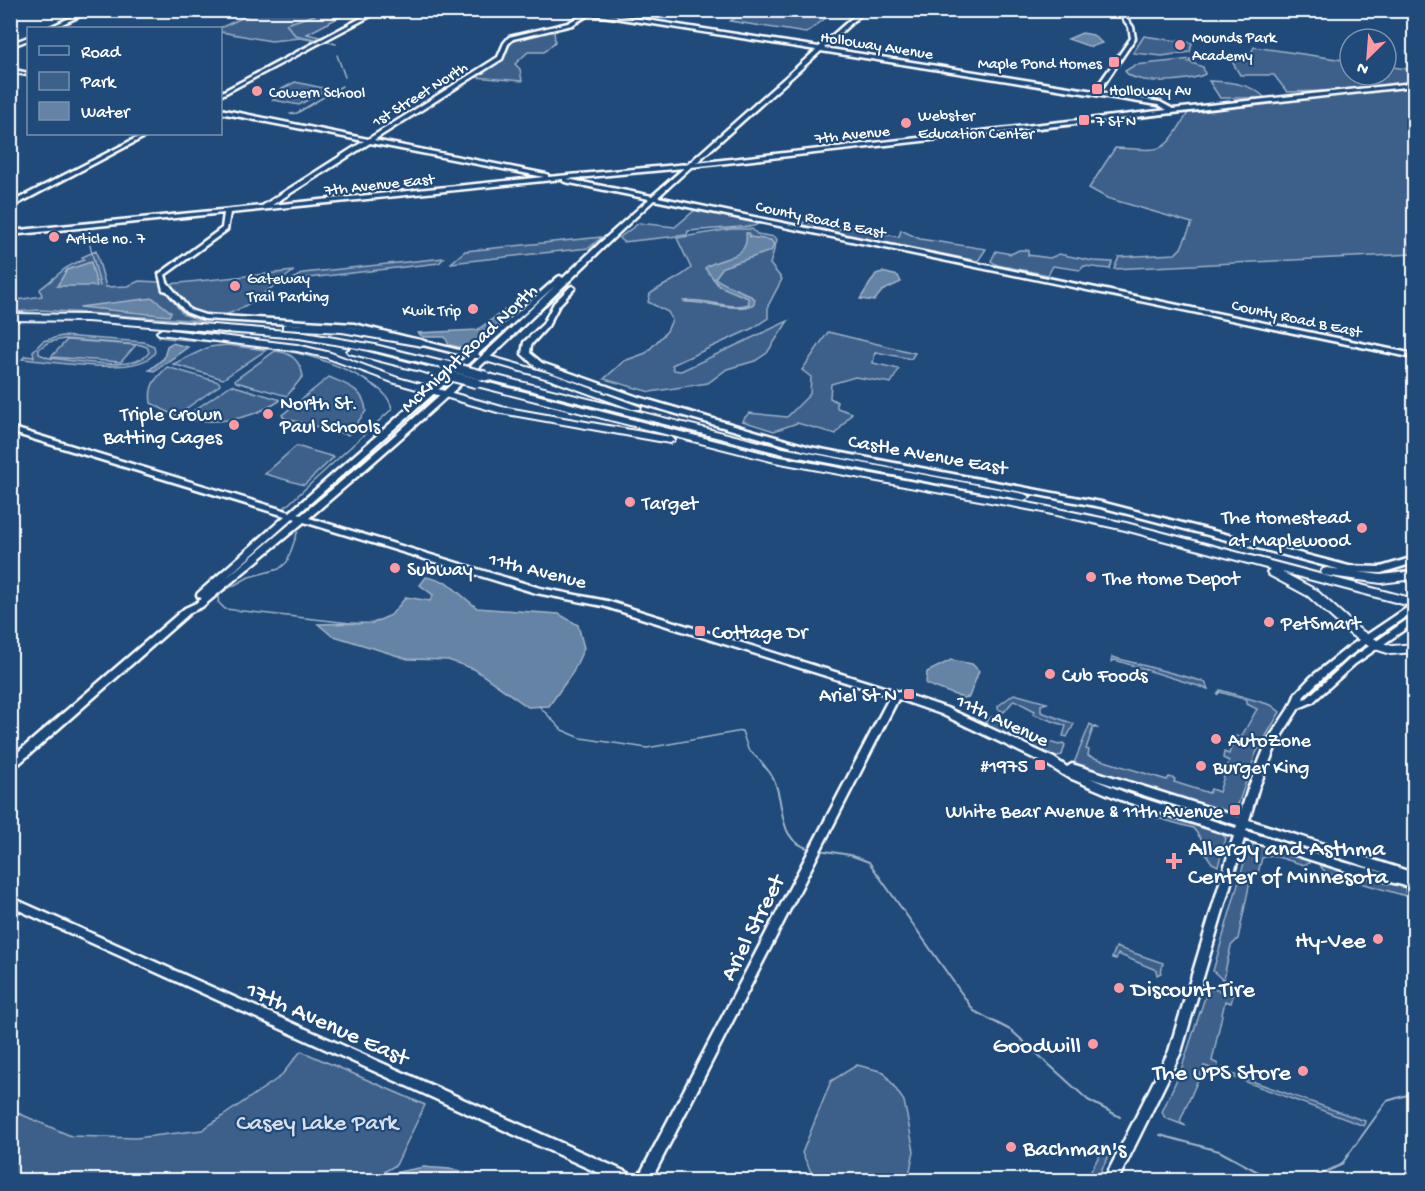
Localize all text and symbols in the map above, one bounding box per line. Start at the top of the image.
legend [27,27,222,135]
north arrow [1338,27,1398,87]
street label: Holloway Avenue [819,29,935,66]
place label: Mounds Park Academy [1192,30,1278,67]
marker: Mounds Park Academy [1173,38,1187,52]
text: Road [81,43,122,64]
marker: Maple Pond Homes [1107,55,1121,69]
place label: Maple Pond Homes [978,56,1103,75]
text: N [1354,56,1372,78]
street label: 1st Street North [369,59,472,133]
text: Park [80,73,117,94]
marker: Holloway Av [1090,82,1104,96]
place label: Holloway Av [1109,83,1191,102]
marker: Cowern School [250,84,264,98]
place label: Cowern School [269,85,365,104]
text: Water [81,103,131,124]
place label: Webster Education Center [918,108,1035,145]
marker: 7 St N [1077,113,1091,127]
place label: 7 St N [1095,114,1136,133]
marker: Webster Education Center [899,116,913,130]
street label: 7th Avenue [813,123,892,150]
street label: 7th Avenue East [322,171,437,202]
street label: County Road B East [754,198,888,245]
marker: Article no. 7 [47,230,61,244]
place label: Article no. 7 [66,231,146,250]
place label: Gateway Trail Parking [246,271,329,308]
marker: Gateway Trail Parking [228,279,242,293]
street label: McKnight Road North [397,280,544,419]
street label: County Road B East [1230,297,1364,344]
marker: Kwik Trip [466,302,480,316]
place label: Kwik Trip [402,303,461,322]
place label: North St. Paul Schools [279,394,381,440]
place label: Triple Crown Batting Cages [102,405,223,451]
marker: North St. Paul Schools [261,407,275,421]
marker: Triple Crown Batting Cages [227,418,241,432]
street label: Castle Avenue East [846,431,1010,482]
place label: Target [641,494,700,517]
marker: Target [623,495,637,509]
place label: The Homestead at Maplewood [1221,508,1352,554]
marker: The Homestead at Maplewood [1355,521,1369,535]
street label: 11th Avenue [485,549,589,596]
place label: Subway [407,560,473,583]
marker: Subway [388,561,402,575]
place label: The Home Depot [1102,569,1241,592]
marker: The Home Depot [1084,570,1098,584]
place label: PetSmart [1280,614,1362,637]
marker: PetSmart [1262,615,1276,629]
place label: Cottage Dr [712,623,809,646]
marker: Cottage Dr [693,624,707,638]
place label: Cub Foods [1062,666,1148,689]
marker: Cub Foods [1043,667,1057,681]
place label: Ariel St N [819,686,897,709]
marker: Ariel St N [902,687,916,701]
street label: 11th Avenue [950,690,1052,754]
place label: AutoZone [1228,731,1312,754]
marker: AutoZone [1209,732,1223,746]
place label: #1975 [980,757,1028,780]
marker: #1975 [1033,758,1047,772]
place label: Burger King [1212,758,1309,781]
marker: Burger King [1194,759,1208,773]
place label: White Bear Avenue & 11th Avenue [945,802,1224,825]
marker: White Bear Avenue & 11th Avenue [1228,803,1242,817]
place label: Allergy and Asthma Center of Minnesota [1188,836,1389,893]
marker: Allergy and Asthma Center of Minnesota [1165,852,1183,870]
street label: Ariel Street [715,869,794,987]
place label: Hy-Vee [1295,928,1367,957]
marker: Hy-Vee [1371,932,1385,946]
street label: 17th Avenue East [240,976,415,1075]
place label: Discount Tire [1129,977,1255,1006]
marker: Discount Tire [1112,981,1126,995]
place label: Goodwill [993,1033,1081,1062]
marker: Goodwill [1086,1037,1100,1051]
place label: The UPS Store [1151,1060,1292,1089]
marker: The UPS Store [1296,1064,1310,1078]
park label: Casey Lake Park [236,1110,400,1139]
place label: Bachman's [1022,1136,1128,1165]
marker: Bachman's [1004,1140,1018,1154]

